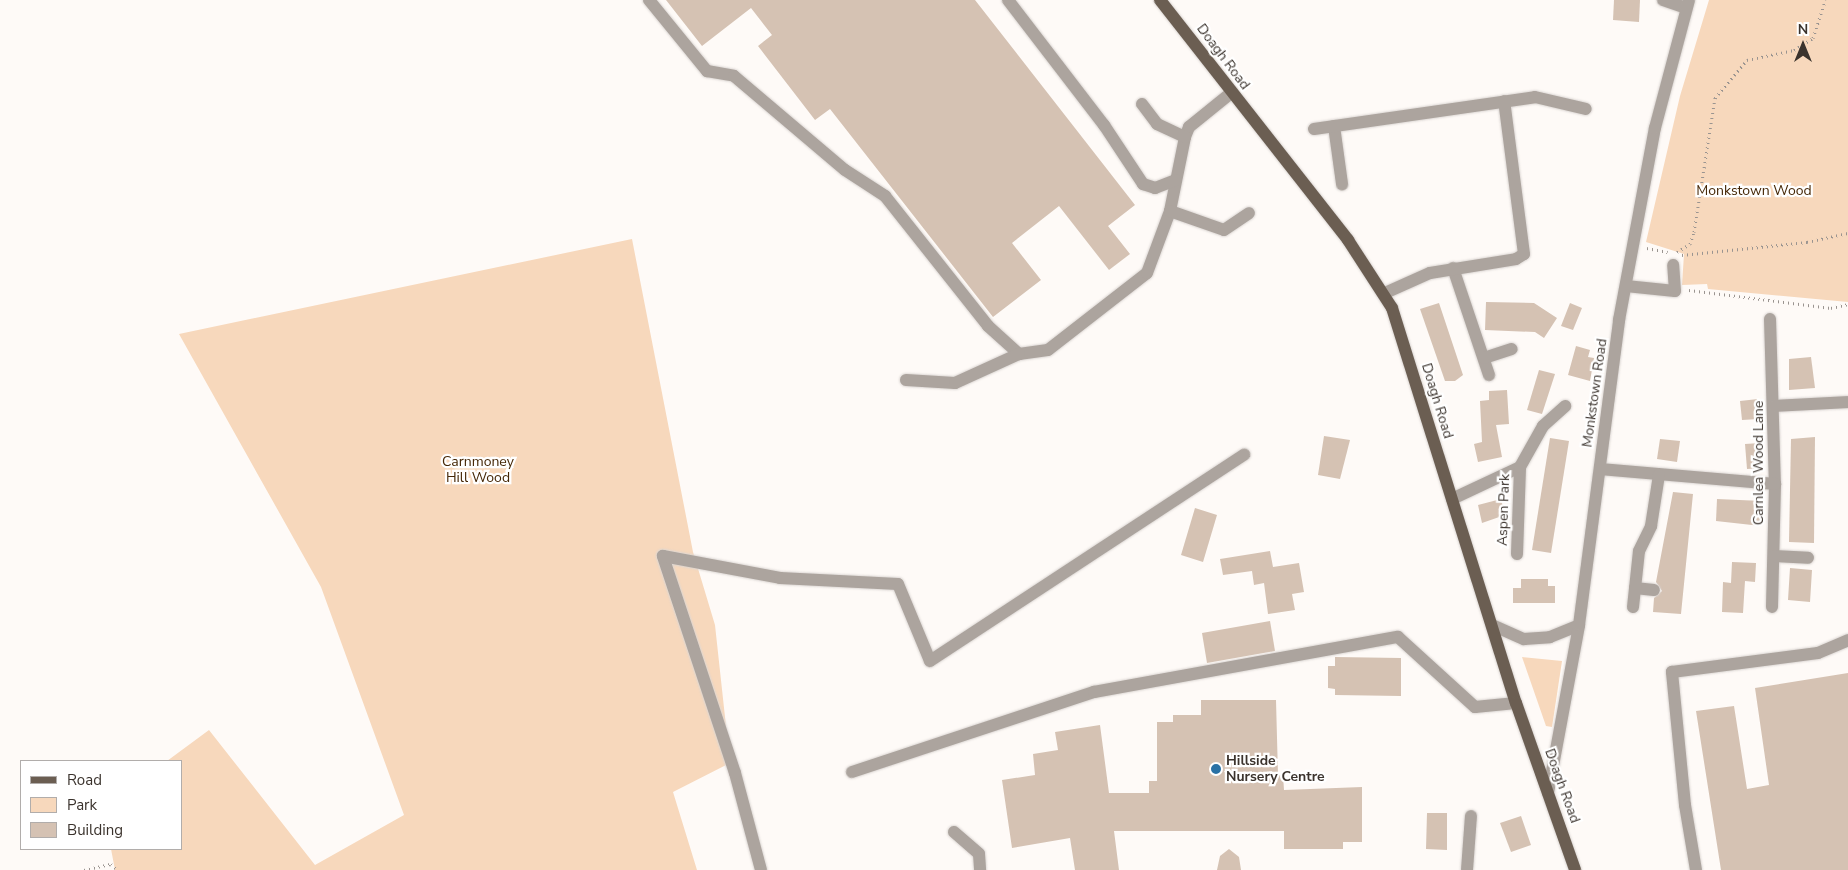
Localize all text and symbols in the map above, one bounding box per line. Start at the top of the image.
north arrow [1778,20,1828,70]
text: N [1798,20,1808,39]
street label: Doagh Road [1193,21,1253,93]
park label: Monkstown Wood [1696,183,1812,199]
street label: Monkstown Road [1579,338,1611,448]
street label: Doagh Road [1418,361,1456,441]
street label: Carnlea Wood Lane [1751,401,1767,525]
park label: Carnmoney Hill Wood [442,454,514,487]
street label: Aspen Park [1494,474,1514,546]
street label: Doagh Road [1541,747,1583,825]
place label: Hillside Nursery Centre [1226,753,1325,786]
legend [20,760,182,850]
marker: Hillside Nursery Centre [1210,763,1222,775]
text: Road [67,770,102,790]
text: Park [67,795,97,815]
text: Building [67,820,123,840]

